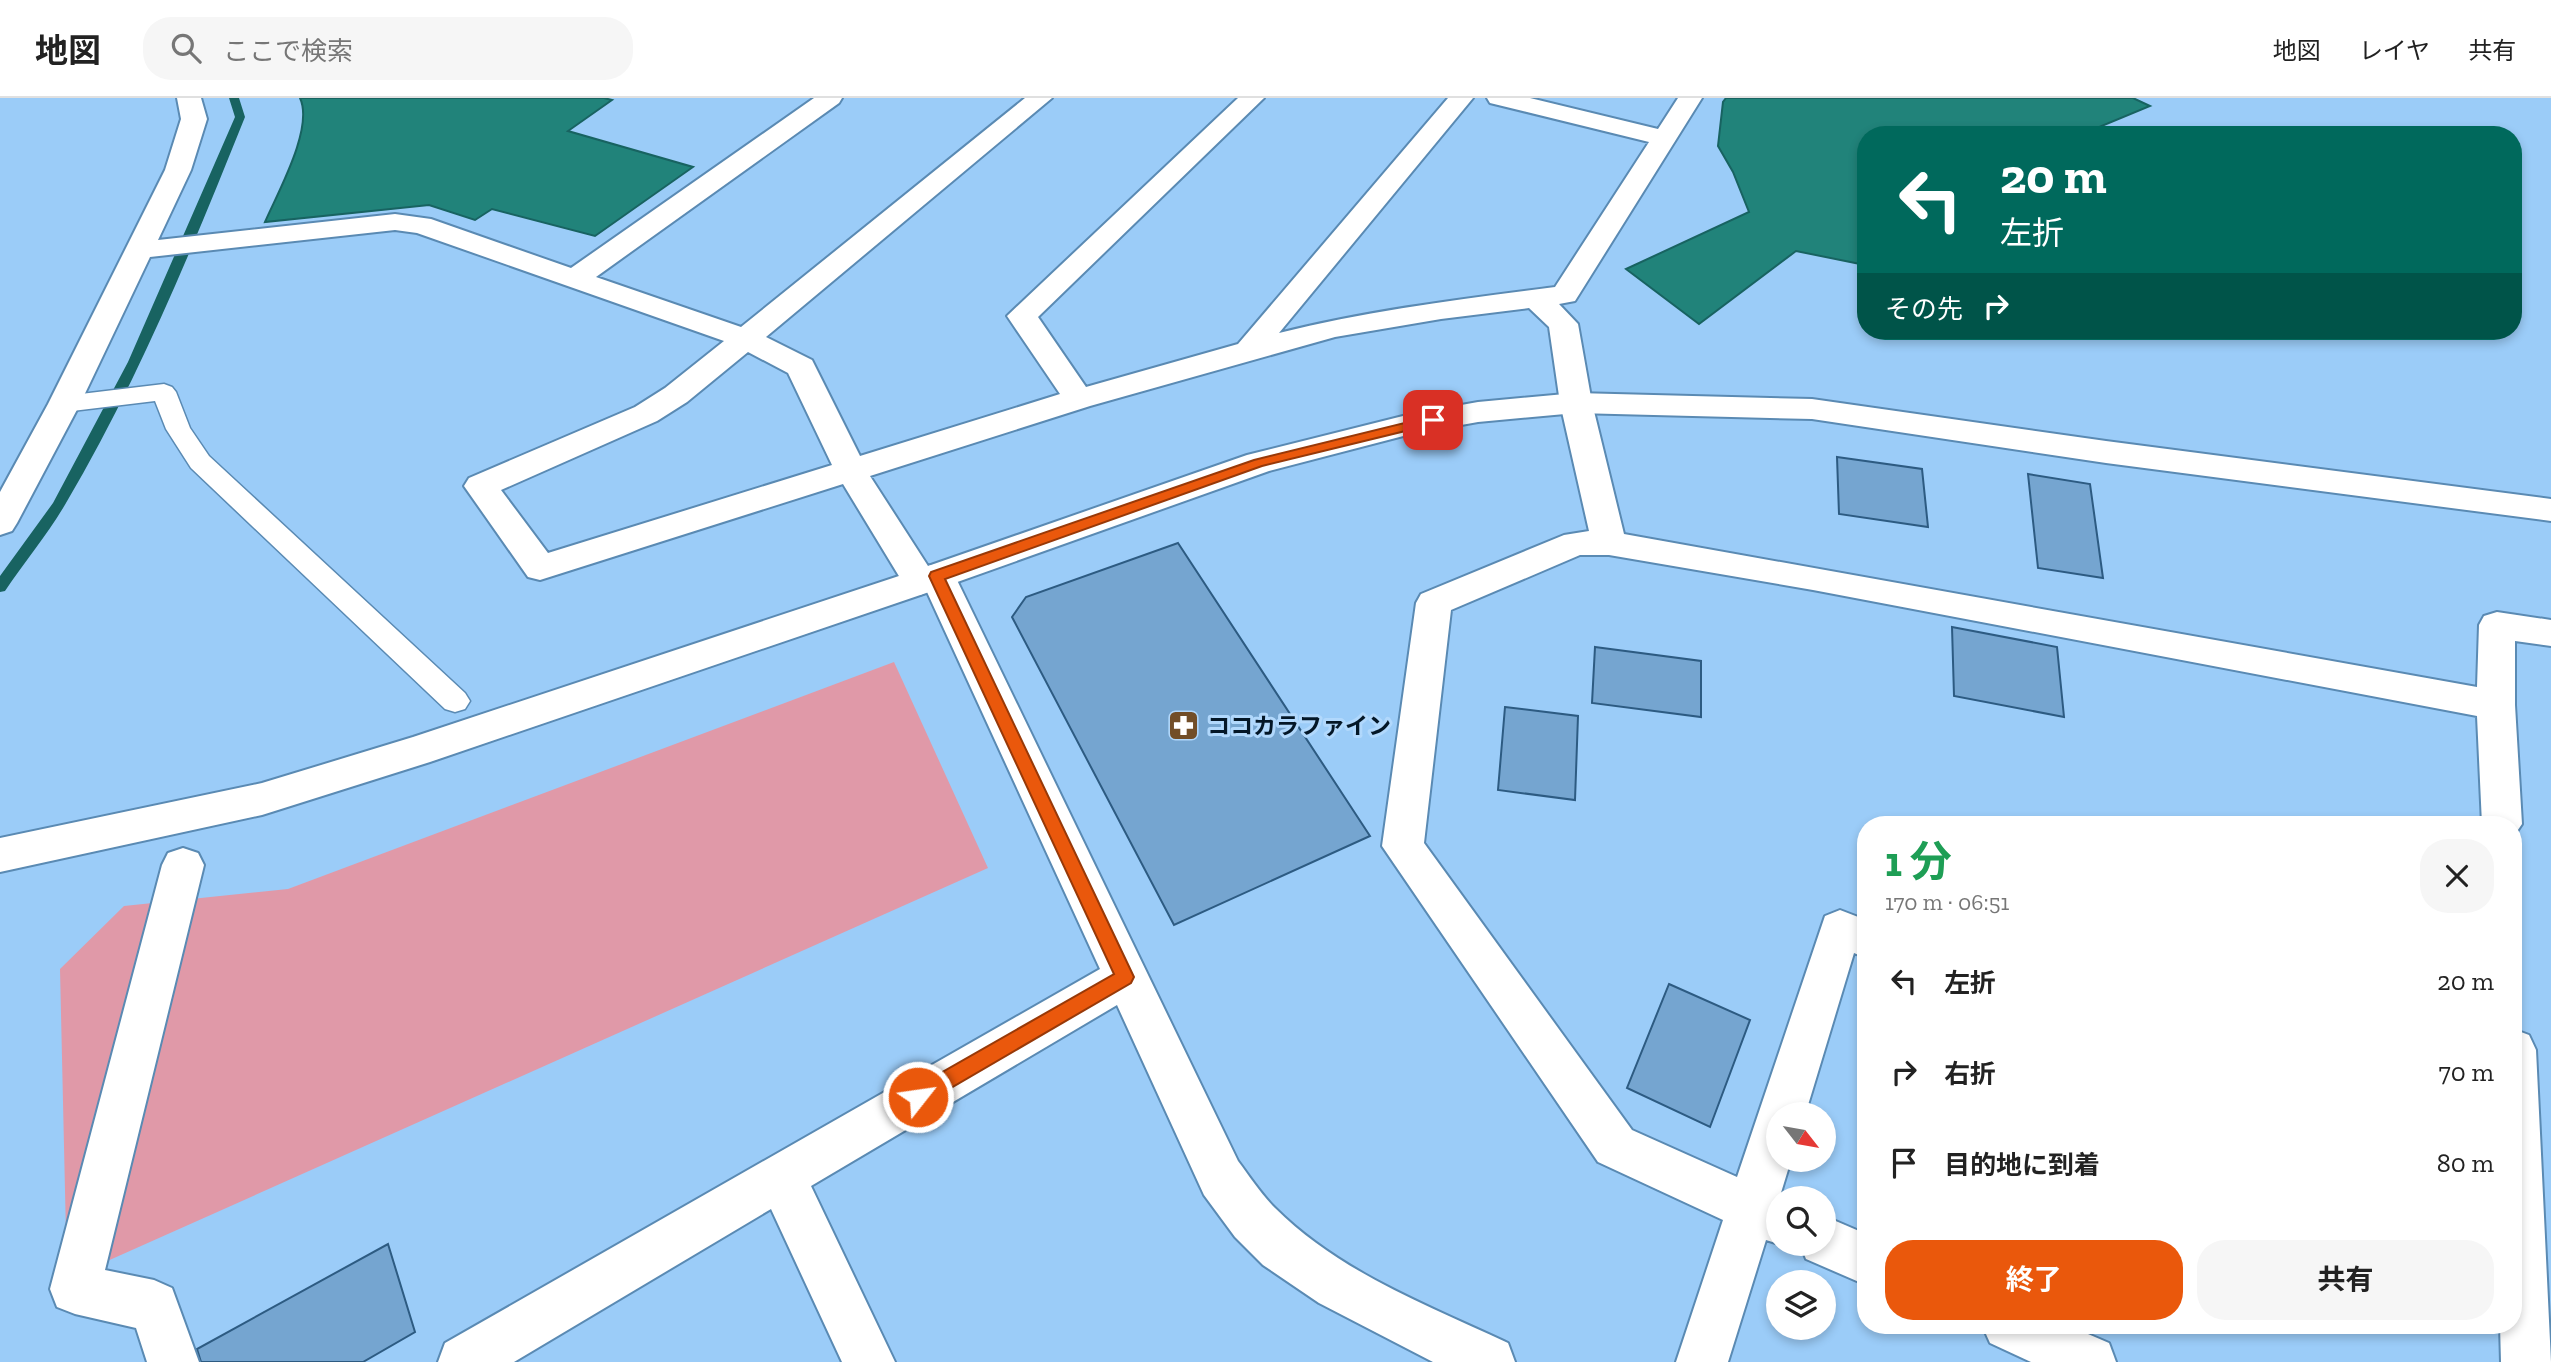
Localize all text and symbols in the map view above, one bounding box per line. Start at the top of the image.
search box [143,17,633,80]
icon: search [167,29,205,67]
text: 地図 [35,31,101,70]
text: ここで検索 [223,35,353,67]
text: 地図 [2273,36,2321,65]
text: レイヤ [2359,36,2430,65]
text: 共有 [2468,36,2516,65]
text: 20 m [2000,147,2107,206]
icon: left [1885,154,1976,245]
text: 左折 [2000,214,2064,252]
icon: right [1977,287,2015,325]
text: その先 [1885,293,1963,325]
pin [1403,390,1463,450]
icon: arrive [1414,401,1452,439]
pharmacy icon: ココカラファイン [1167,709,1201,743]
place label: ココカラファイン [1207,712,1391,740]
text: 1 分 [1885,836,1952,887]
button: close [2420,839,2494,913]
text: 170 m · 06:51 [1885,888,2009,916]
icon: left [1885,962,1923,1000]
text: 20 m [2437,965,2494,997]
text: 左折 [1944,967,1996,999]
icon: right [1885,1053,1923,1091]
text: 70 m [2438,1056,2494,1088]
text: 右折 [1944,1058,1996,1090]
position arrow [881,1060,955,1134]
north arrow [1766,1102,1836,1172]
map controls [1766,1102,1836,1340]
icon: arrive [1885,1144,1923,1182]
text: 80 m [2437,1147,2494,1179]
text: 目的地に到着 [1944,1149,2100,1181]
button: search [1766,1186,1836,1256]
button: 終了 [1885,1240,2183,1320]
button: 共有 [2197,1240,2494,1320]
button: layers [1766,1270,1836,1340]

